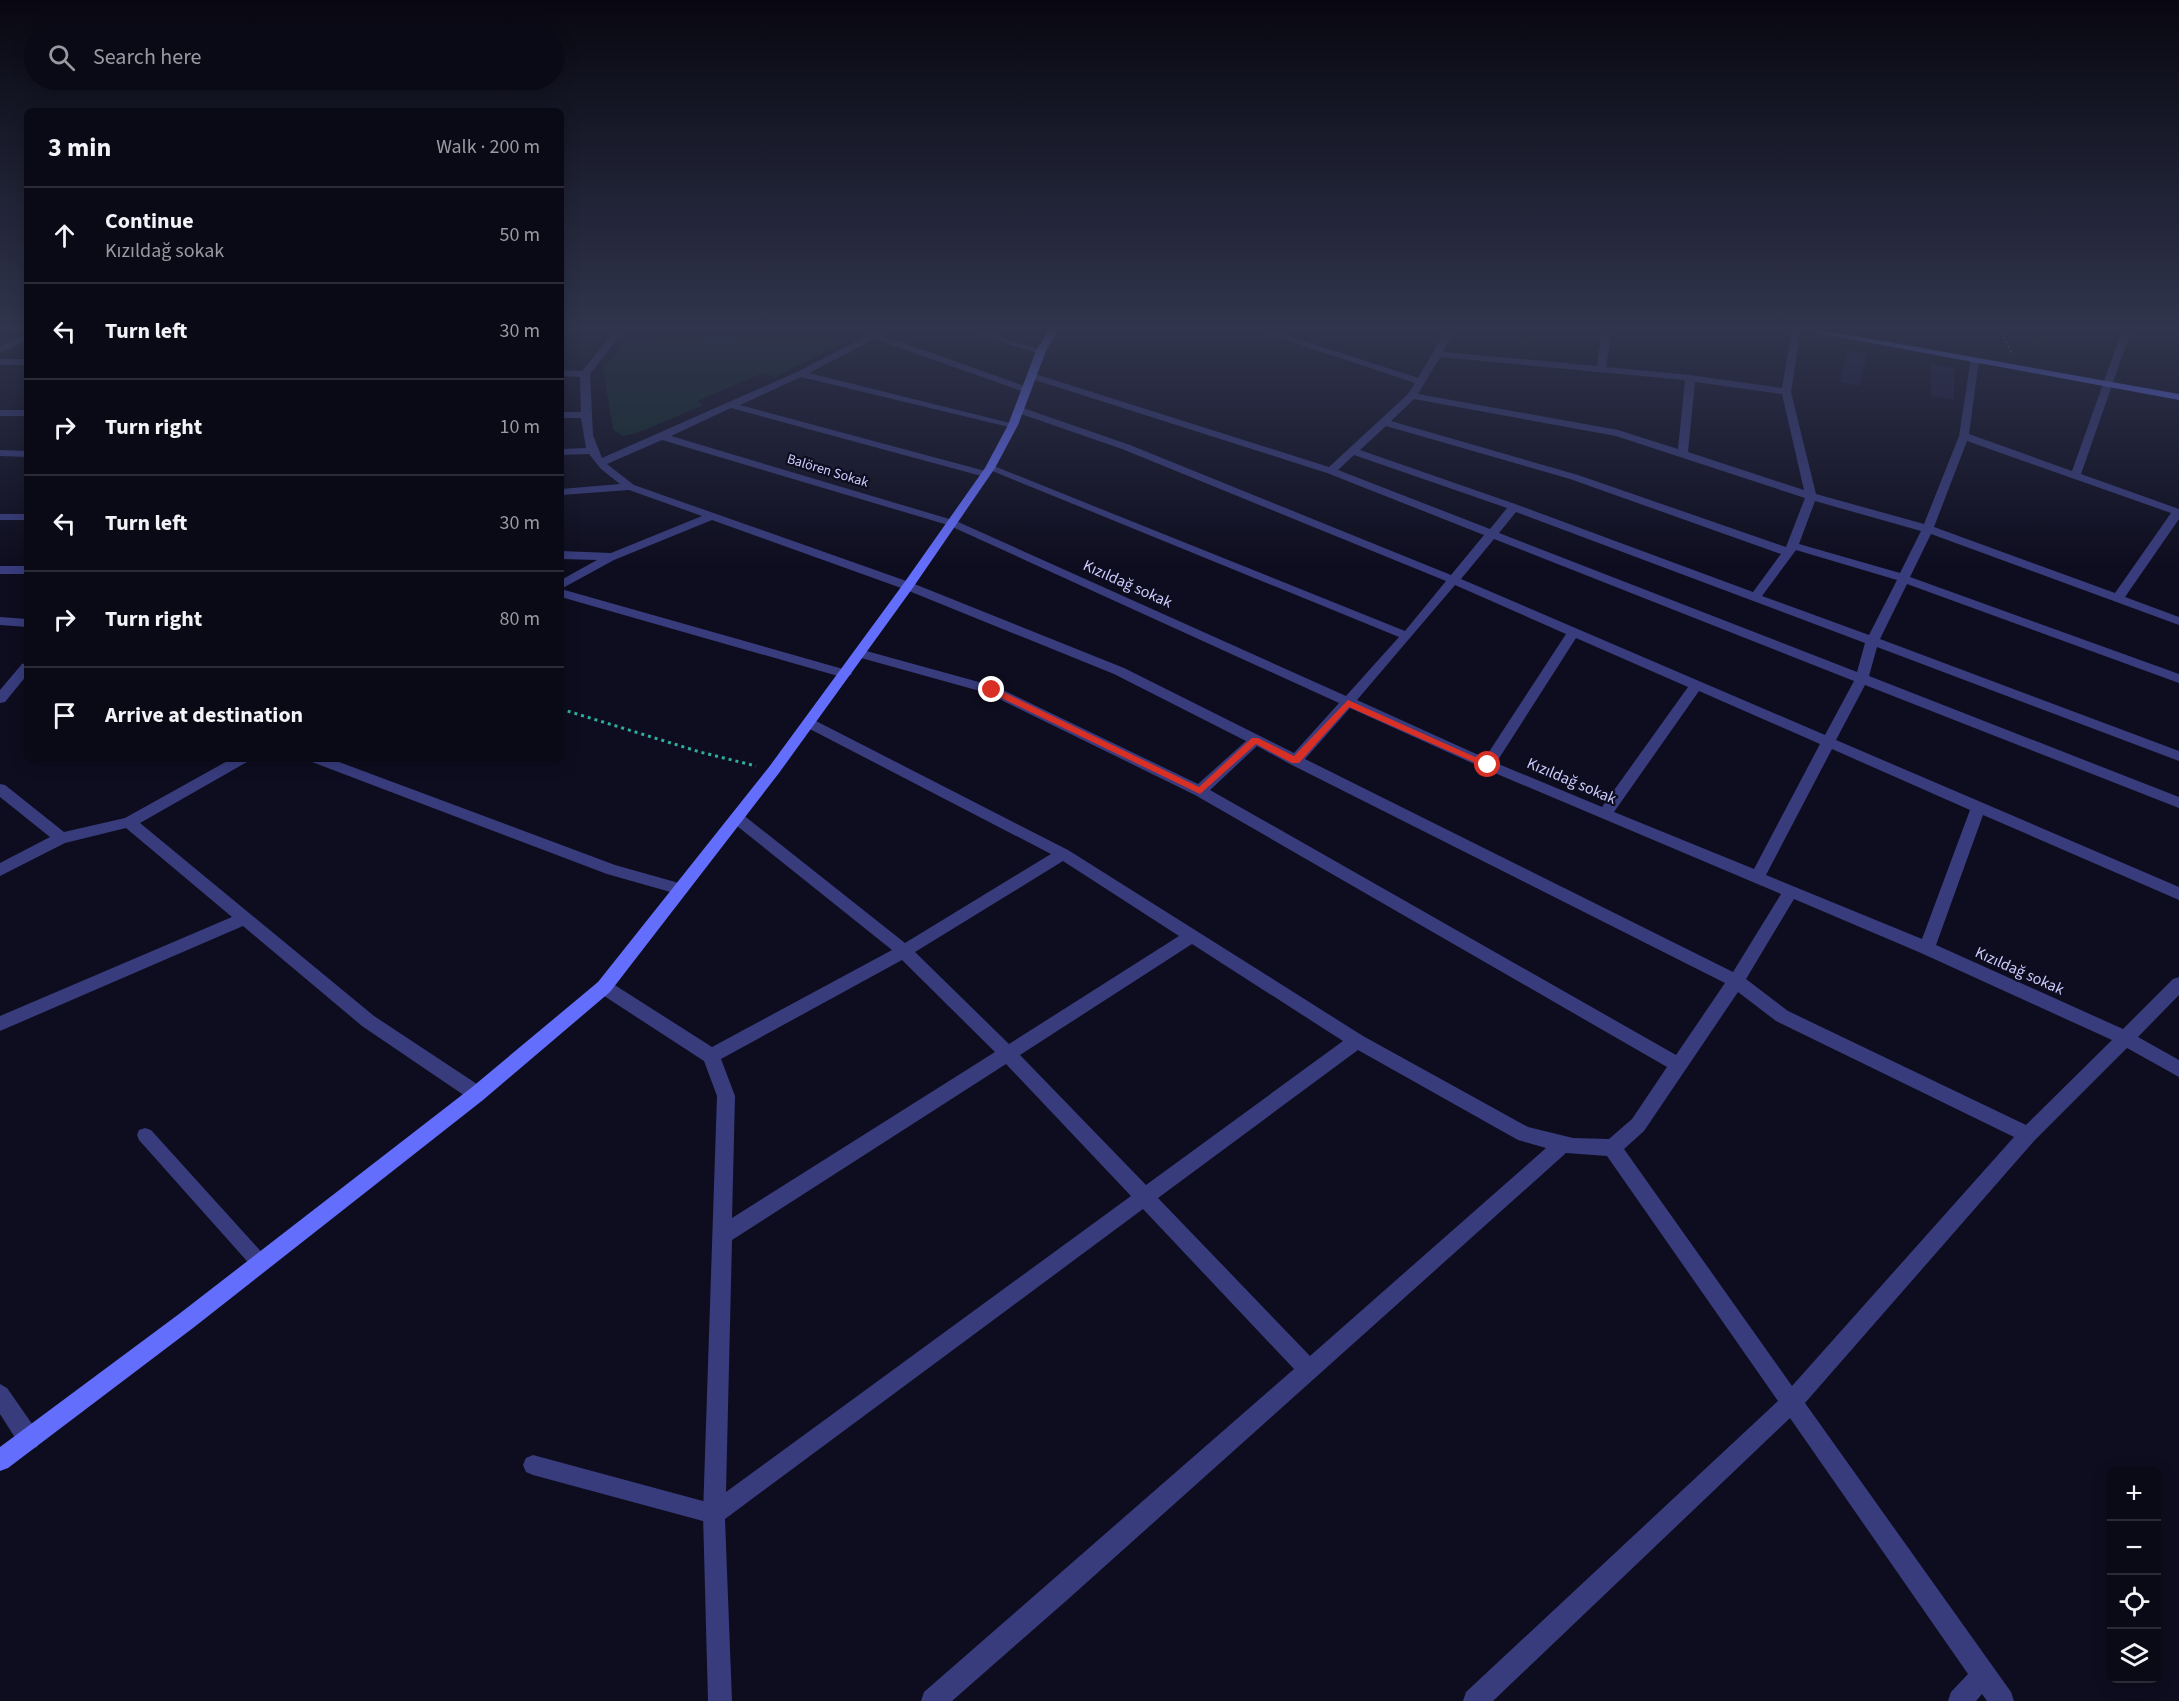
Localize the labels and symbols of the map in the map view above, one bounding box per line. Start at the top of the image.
street label: Balören Sokak [784,449,871,493]
street label: Kızıldağ sokak [1080,554,1176,613]
route end [978,676,1004,702]
route start [1474,751,1500,777]
street label: Kızıldağ sokak [1523,752,1620,810]
street label: Kızıldağ sokak [1972,941,2068,1000]

